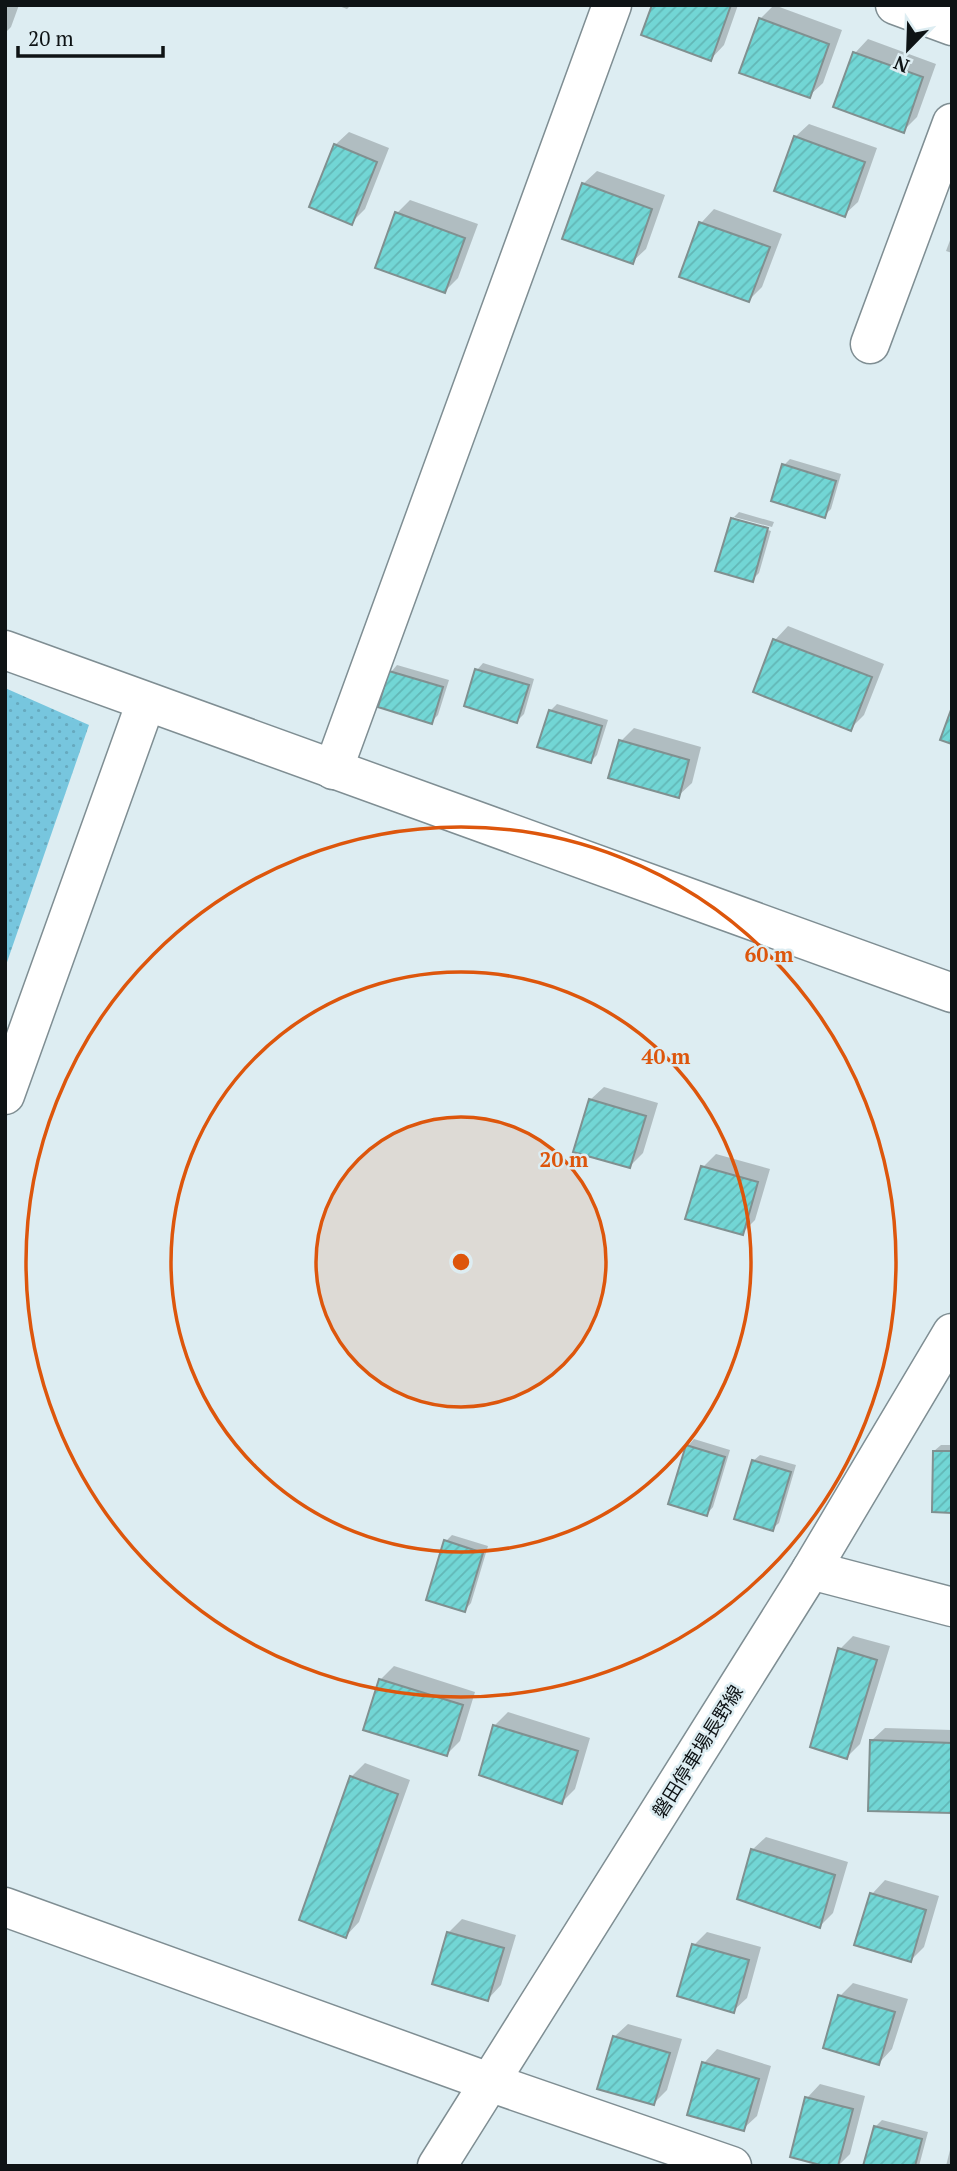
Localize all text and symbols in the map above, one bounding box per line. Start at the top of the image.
scale bar [18,14,163,58]
north arrow [873,14,943,84]
text: 20 m [28,24,74,52]
text: N [889,51,913,79]
text: 60 m [745,940,794,968]
text: 40 m [642,1042,691,1070]
text: 20 m [540,1145,589,1173]
centre of rings [449,1250,473,1274]
street label: 磐田停車場長野線 [646,1680,748,1822]

